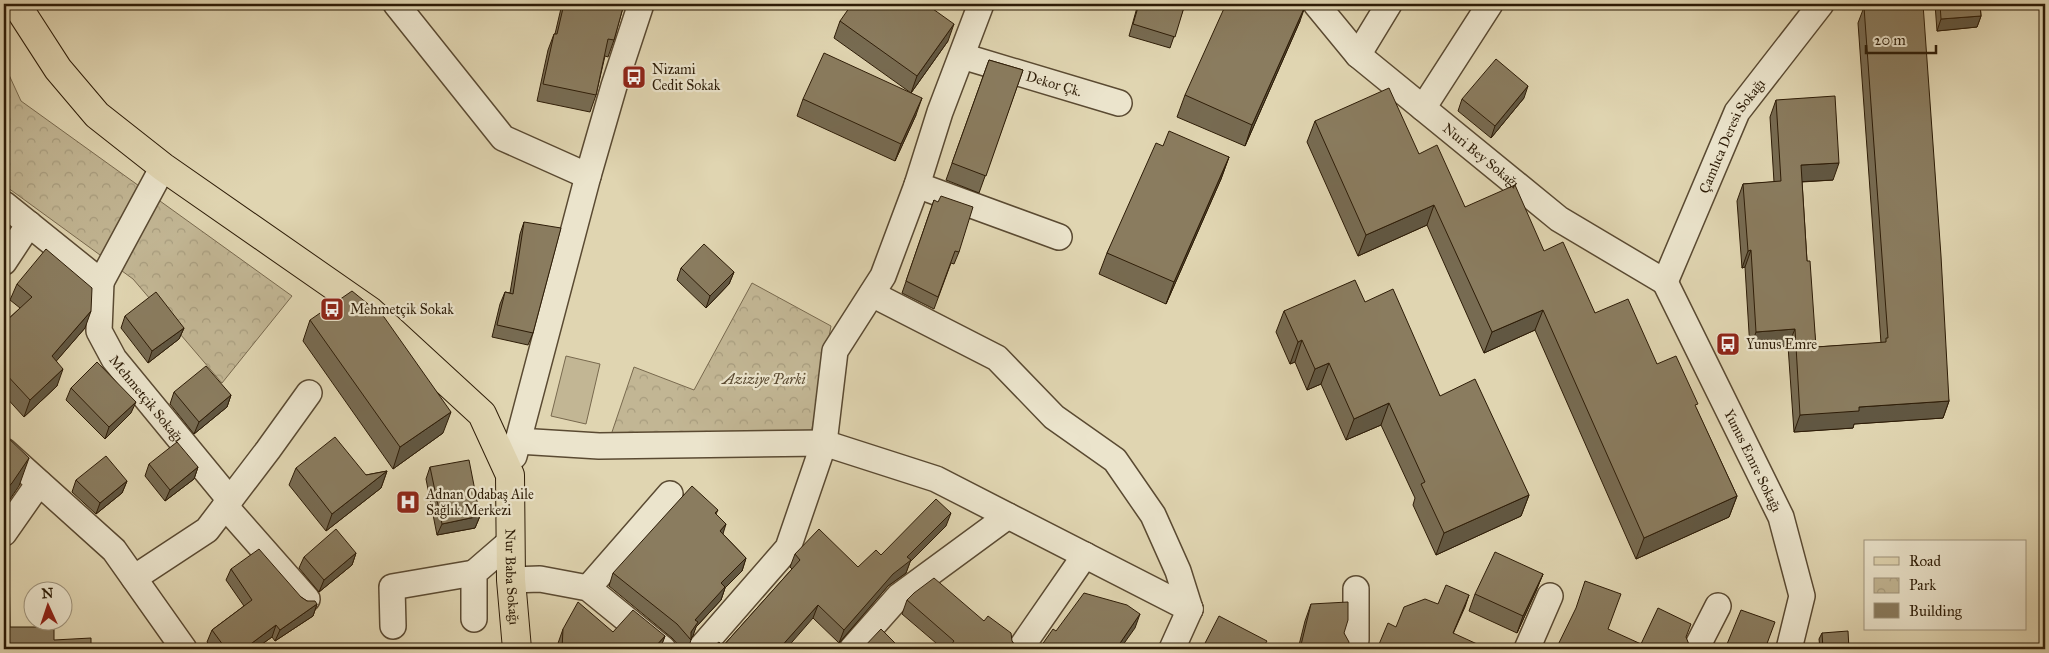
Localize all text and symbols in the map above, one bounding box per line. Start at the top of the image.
scale bar [1866,22,1936,54]
text: 20 m [1874,31,1906,49]
place label: Nizami Cedit Sokak [652,61,721,94]
bus stop icon: Nizami Cedit Sokak [621,64,647,90]
street label: Dekor Çk. [1024,67,1084,100]
street label: Çamlıca Deresi Sokağı [1695,75,1768,196]
street label: Nuri Bey Sokağı [1439,119,1523,192]
bus stop icon: Mehmetçik Sokak [319,296,345,322]
place label: Mehmetçik Sokak [350,301,454,318]
bus stop icon: Yunus Emre [1715,331,1741,357]
place label: Yunus Emre [1746,336,1817,353]
street label: Mehmetçik Sokağı [106,352,187,446]
park label: Aziziye Parki [720,371,806,388]
street label: Yunus Emre Sokağı [1721,406,1786,515]
place label: Adnan Odabaş Aile Sağlık Merkezi [425,486,534,519]
hospital icon: Adnan Odabaş Aile Sağlık Merkezi [395,489,421,515]
street label: Nur Baba Sokağı [502,529,523,626]
legend [1864,540,2026,630]
text: Road [1909,552,1941,570]
text: Park [1909,576,1936,594]
north arrow [22,580,72,630]
text: N [41,585,54,602]
text: Building [1909,602,1963,620]

